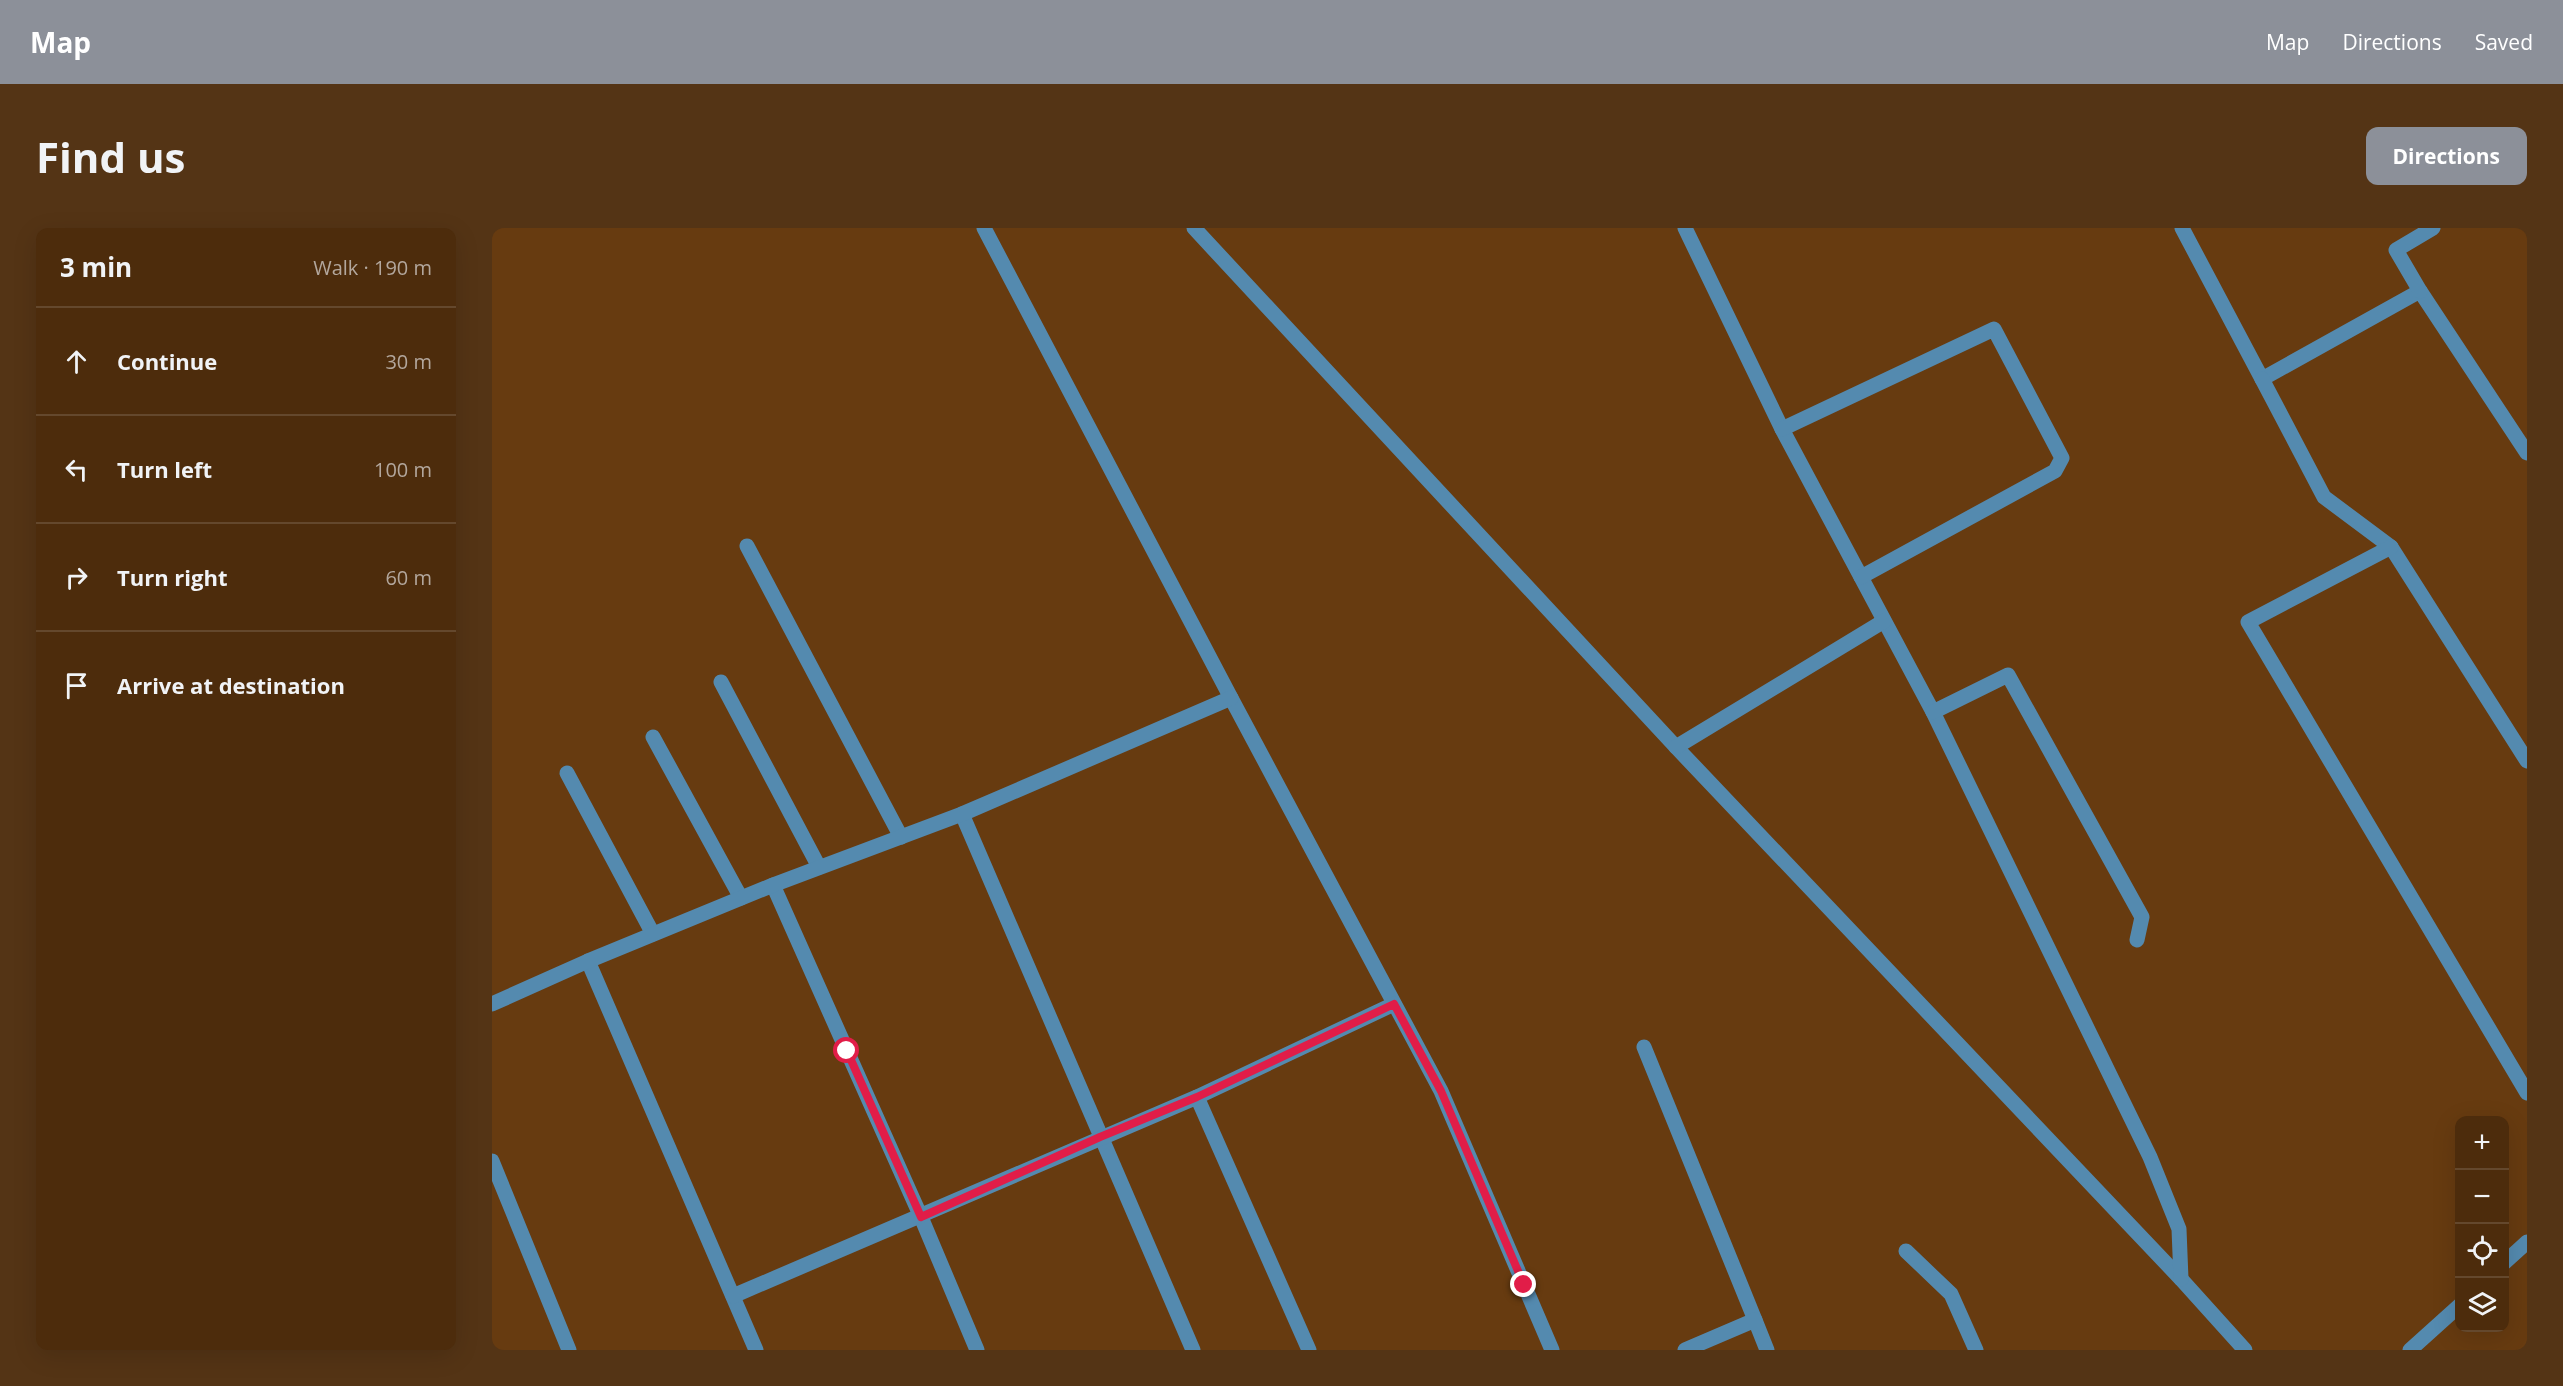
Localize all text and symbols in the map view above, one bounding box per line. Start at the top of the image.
text: Map [30,23,91,61]
text: Map [2266,28,2309,56]
text: Directions [2342,28,2442,56]
text: Saved [2475,28,2533,56]
button: Directions [2366,127,2527,185]
text: Find us [36,128,185,185]
text: 3 min [60,249,132,285]
text: Walk · 190 m [313,254,432,281]
icon: ahead [60,345,93,378]
text: Continue [117,346,217,376]
text: 30 m [385,348,432,375]
icon: left [60,453,93,486]
text: Turn left [117,454,212,484]
text: 100 m [374,456,432,483]
icon: right [60,561,93,594]
text: Turn right [117,562,228,592]
text: 60 m [385,564,432,591]
icon: arrive [60,669,93,702]
text: Arrive at destination [117,670,345,700]
route start [833,1037,859,1063]
map controls [2455,1116,2509,1332]
button: + [2455,1116,2509,1170]
button: − [2455,1170,2509,1224]
button: locate [2455,1224,2509,1278]
route end [1510,1271,1536,1297]
button: layers [2455,1278,2509,1332]

